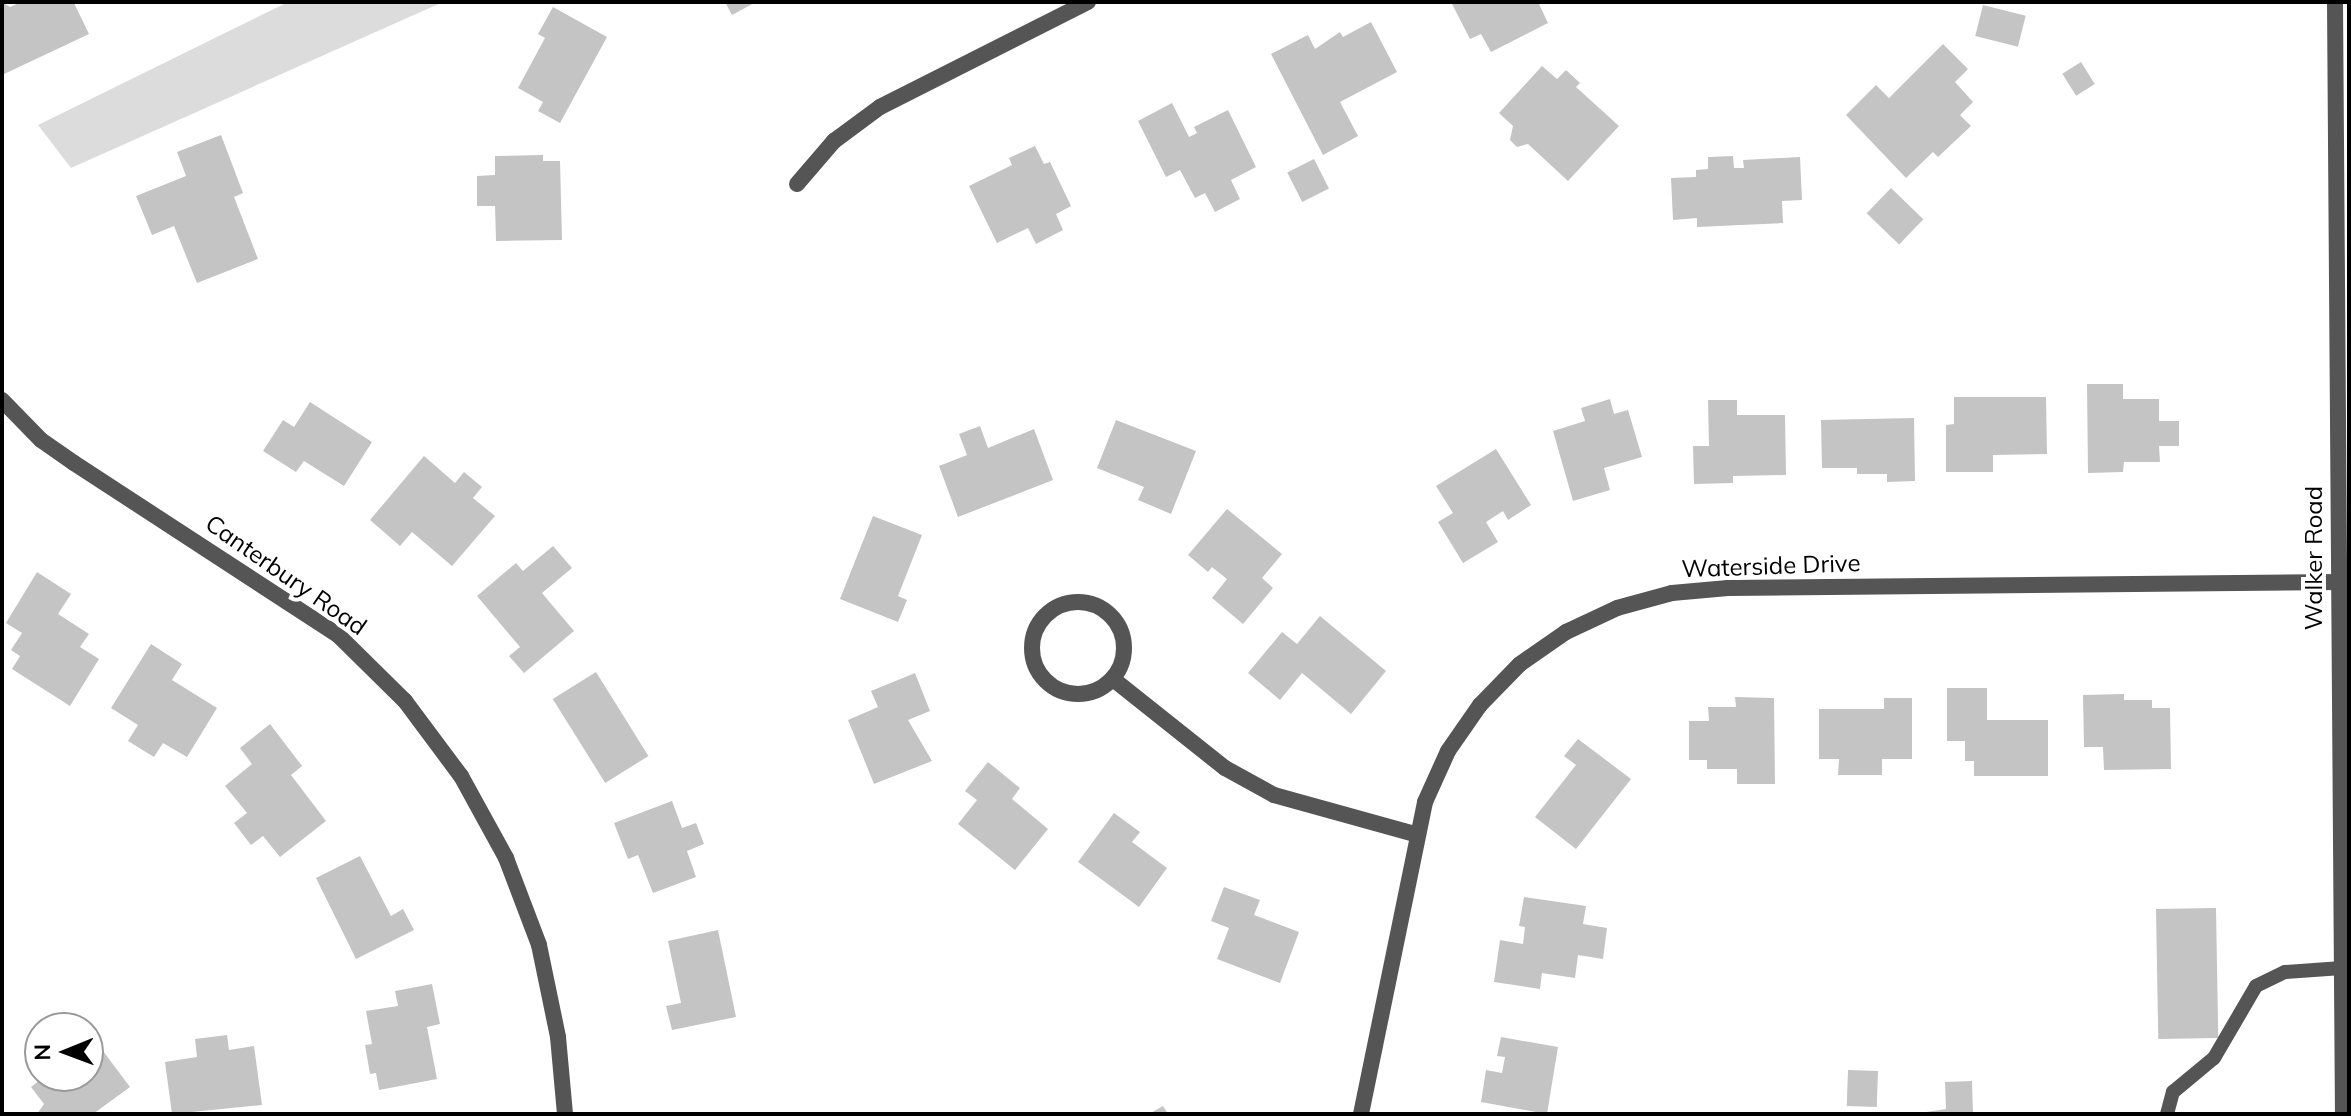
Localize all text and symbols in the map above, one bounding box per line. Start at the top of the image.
street label: Walker Road [2300,486,2328,630]
street label: Canterbury Road [200,509,372,641]
street label: Waterside Drive [1681,548,1861,584]
north arrow [24,1012,104,1092]
text: N [28,1044,56,1061]

